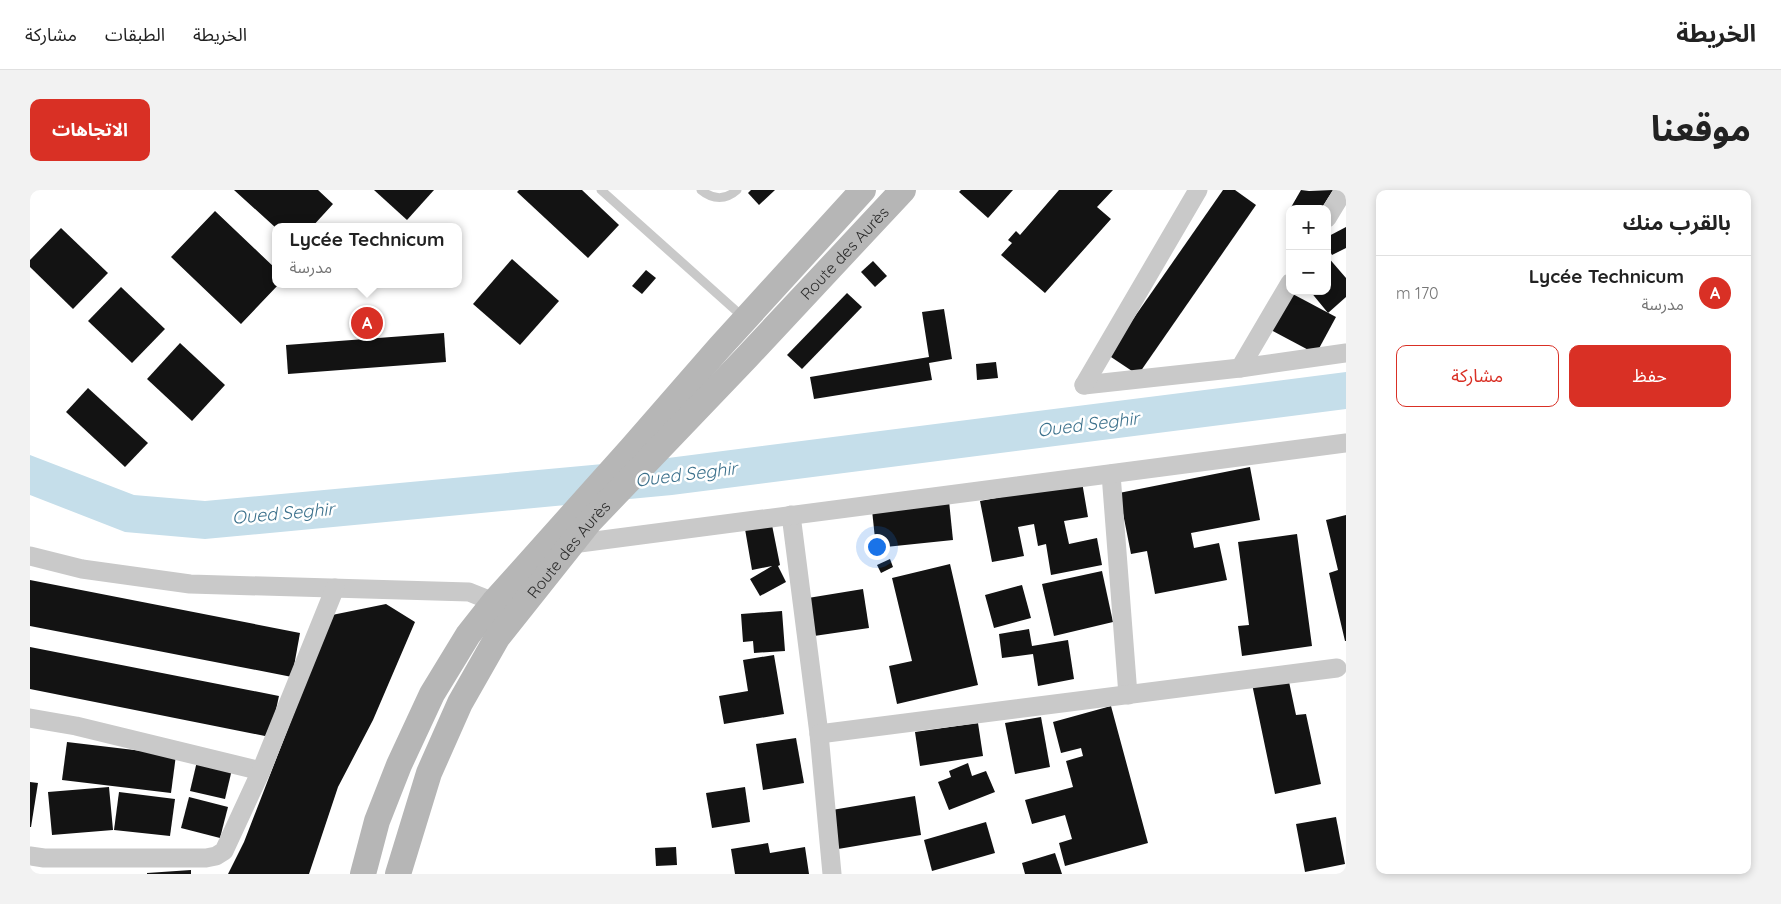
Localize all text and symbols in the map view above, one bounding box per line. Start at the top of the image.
text: الخريطة [1676,18,1756,48]
text: مشاركة [25,23,77,46]
text: الطبقات [105,23,165,46]
text: الخريطة [193,23,247,46]
button: الاتجاهات [30,99,150,161]
text: موقعنا [1651,106,1751,150]
street label: Route des Aurès [796,202,893,304]
map controls [1286,205,1331,295]
button: + [1286,205,1331,250]
text: بالقرب منك [1623,209,1731,235]
popup [272,223,462,288]
text: Lycée Technicum [289,227,445,251]
button: − [1286,250,1331,295]
text: مدرسة [289,257,332,277]
text: Lycée Technicum [1529,264,1684,288]
text: 170 m [1396,283,1439,303]
text: A [1710,283,1720,303]
text: مدرسة [1641,294,1684,314]
pin: A [351,304,383,342]
button: مشاركة [1396,345,1559,407]
button: حفظ [1569,345,1731,407]
water label: Oued Seghir [1036,406,1142,442]
water label: Oued Seghir [634,456,740,492]
street label: Route des Aurès [523,496,614,602]
water label: Oued Seghir [231,497,337,529]
your location [864,534,890,560]

